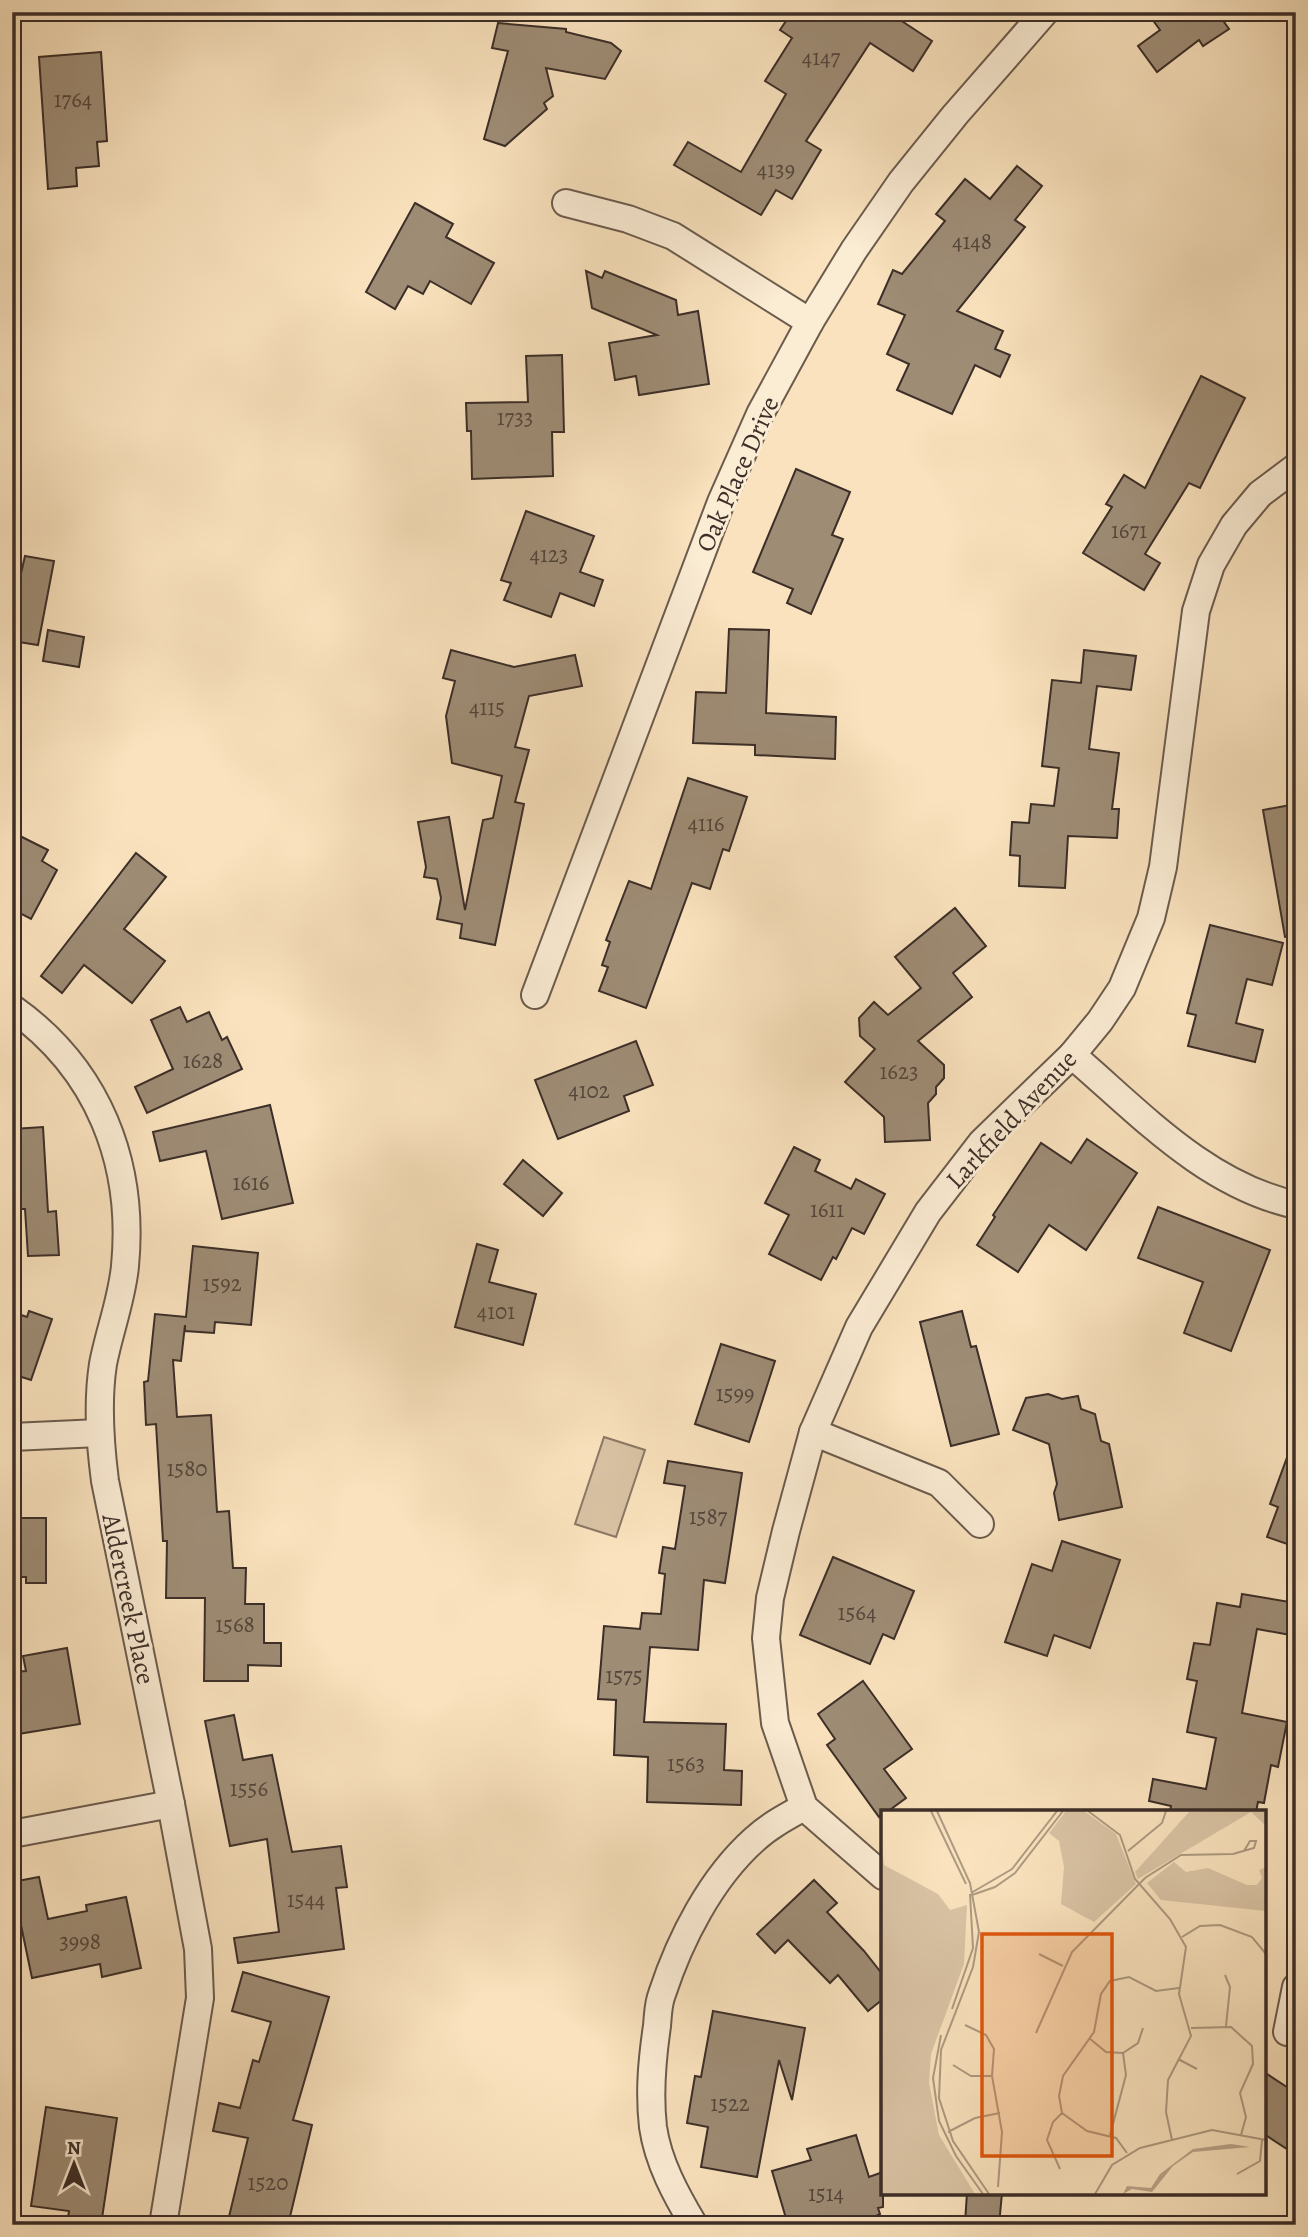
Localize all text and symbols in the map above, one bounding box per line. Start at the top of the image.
house number: 4147 [802,42,841,73]
house number: 1764 [54,84,92,115]
house number: 4139 [757,154,795,185]
house number: 4148 [952,226,992,257]
street label: Oak Place Drive [688,391,787,557]
house number: 1733 [497,402,533,433]
house number: 1671 [1111,515,1147,546]
house number: 4123 [530,539,568,570]
house number: 4115 [469,692,505,723]
house number: 4116 [688,808,724,839]
street label: Larkfield Avenue [938,1042,1085,1196]
house number: 1628 [183,1045,223,1076]
house number: 1623 [880,1056,919,1087]
house number: 4102 [568,1075,610,1106]
house number: 1616 [233,1167,269,1198]
house number: 1611 [810,1194,844,1225]
house number: 1592 [202,1268,242,1299]
house number: 4101 [477,1296,515,1327]
house number: 1599 [716,1378,754,1409]
house number: 1580 [166,1453,208,1484]
house number: 1587 [689,1501,728,1532]
street label: Aldercreek Place [93,1510,164,1688]
house number: 1564 [838,1597,876,1628]
house number: 1568 [215,1609,255,1640]
house number: 1575 [605,1660,643,1691]
house number: 1563 [667,1748,705,1779]
house number: 1556 [230,1773,268,1804]
inset map [881,1810,1266,2195]
house number: 1544 [287,1884,325,1915]
house number: 3998 [59,1926,101,1957]
house number: 1522 [710,2088,750,2119]
north arrow [38,2128,108,2198]
text: N [67,2135,81,2161]
house number: 1520 [248,2167,288,2198]
house number: 1514 [808,2178,844,2209]

